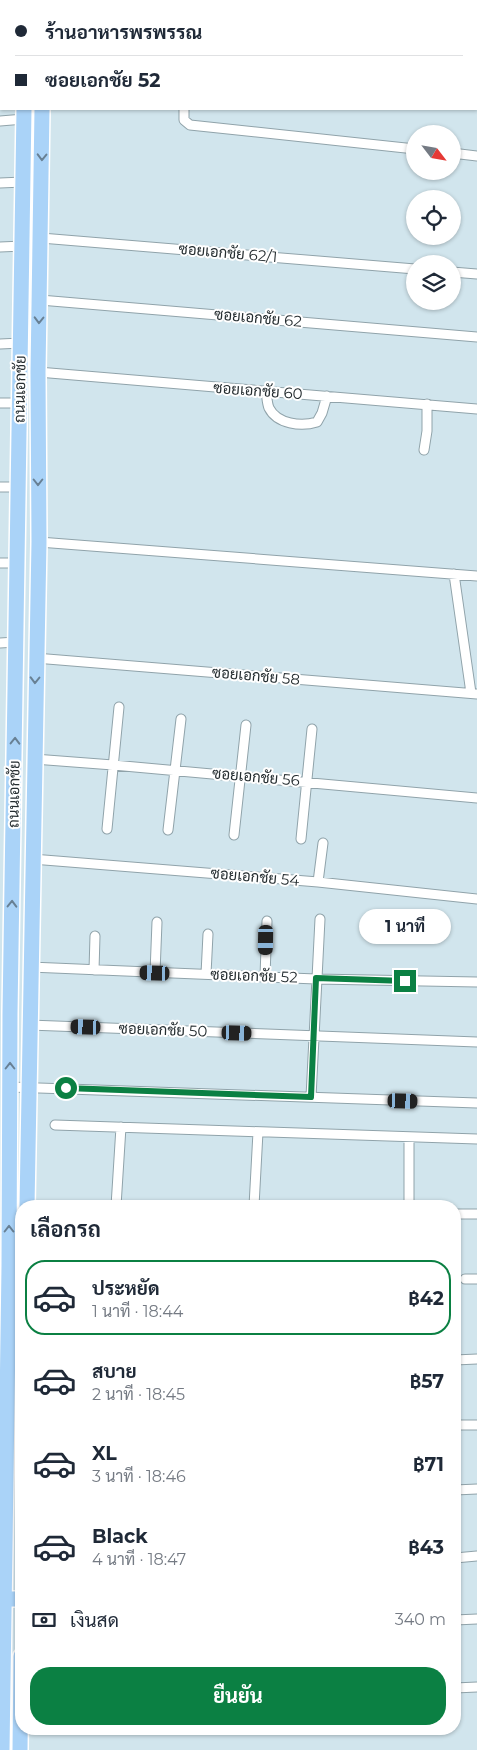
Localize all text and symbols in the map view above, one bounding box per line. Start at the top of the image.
text: ร้านอาหารพรพรรณ [45,21,202,44]
text: ซอยเอกชัย 52 [45,69,161,92]
north arrow [406,125,461,180]
map controls [406,125,461,310]
one-way arrow [37,154,47,162]
button: locate [406,190,461,245]
street label: ซอยเอกชัย 62/1 [178,239,278,266]
button: layers [406,255,461,310]
street label: ซอยเอกชัย 62 [213,304,303,331]
one-way arrow [34,316,45,324]
street label: ถนนเอกชัย [9,355,30,423]
street label: ซอยเอกชัย 60 [213,378,303,403]
one-way arrow [33,479,43,487]
street label: ซอยเอกชัย 58 [211,662,301,689]
one-way arrow [30,676,40,684]
one-way arrow [10,737,20,745]
street label: ถนนเอกชัย [3,760,24,828]
street label: ซอยเอกชัย 56 [211,763,301,790]
street label: ซอยเอกชัย 54 [210,863,300,890]
one-way arrow [7,900,17,908]
callout: 1 นาที [359,908,451,944]
text: 1 นาที [385,917,425,936]
car [258,925,273,955]
street label: ซอยเอกชัย 52 [210,964,298,987]
car [139,965,170,981]
route end [394,970,416,992]
street label: ซอยเอกชัย 50 [118,1018,208,1041]
car [70,1019,101,1035]
car [221,1025,252,1041]
one-way arrow [5,1062,15,1070]
route start [55,1077,77,1099]
car [387,1093,418,1109]
text: เลือกรถ [30,1216,101,1243]
one-way arrow [4,1225,14,1232]
icon: car [32,1275,77,1320]
text: ประหยัด [92,1277,160,1300]
text: ฿42 [408,1287,444,1310]
text: 1 นาที · 18:44 [92,1302,183,1321]
icon: car [32,1358,77,1403]
text: สบาย [92,1360,137,1383]
text: ฿57 [410,1370,444,1393]
text: 2 นาที · 18:45 [92,1385,185,1404]
icon: car [32,1441,77,1486]
text: XL [92,1442,117,1465]
text: ฿71 [413,1453,444,1476]
text: 3 นาที · 18:46 [92,1467,186,1486]
icon: car [32,1524,77,1569]
text: Black [92,1525,148,1548]
text: ฿43 [408,1536,444,1559]
text: 4 นาที · 18:47 [92,1550,186,1569]
icon: cash [30,1606,58,1634]
text: เงินสด [70,1609,119,1632]
text: 340 m [395,1610,446,1629]
button: ยืนยัน [30,1667,446,1725]

